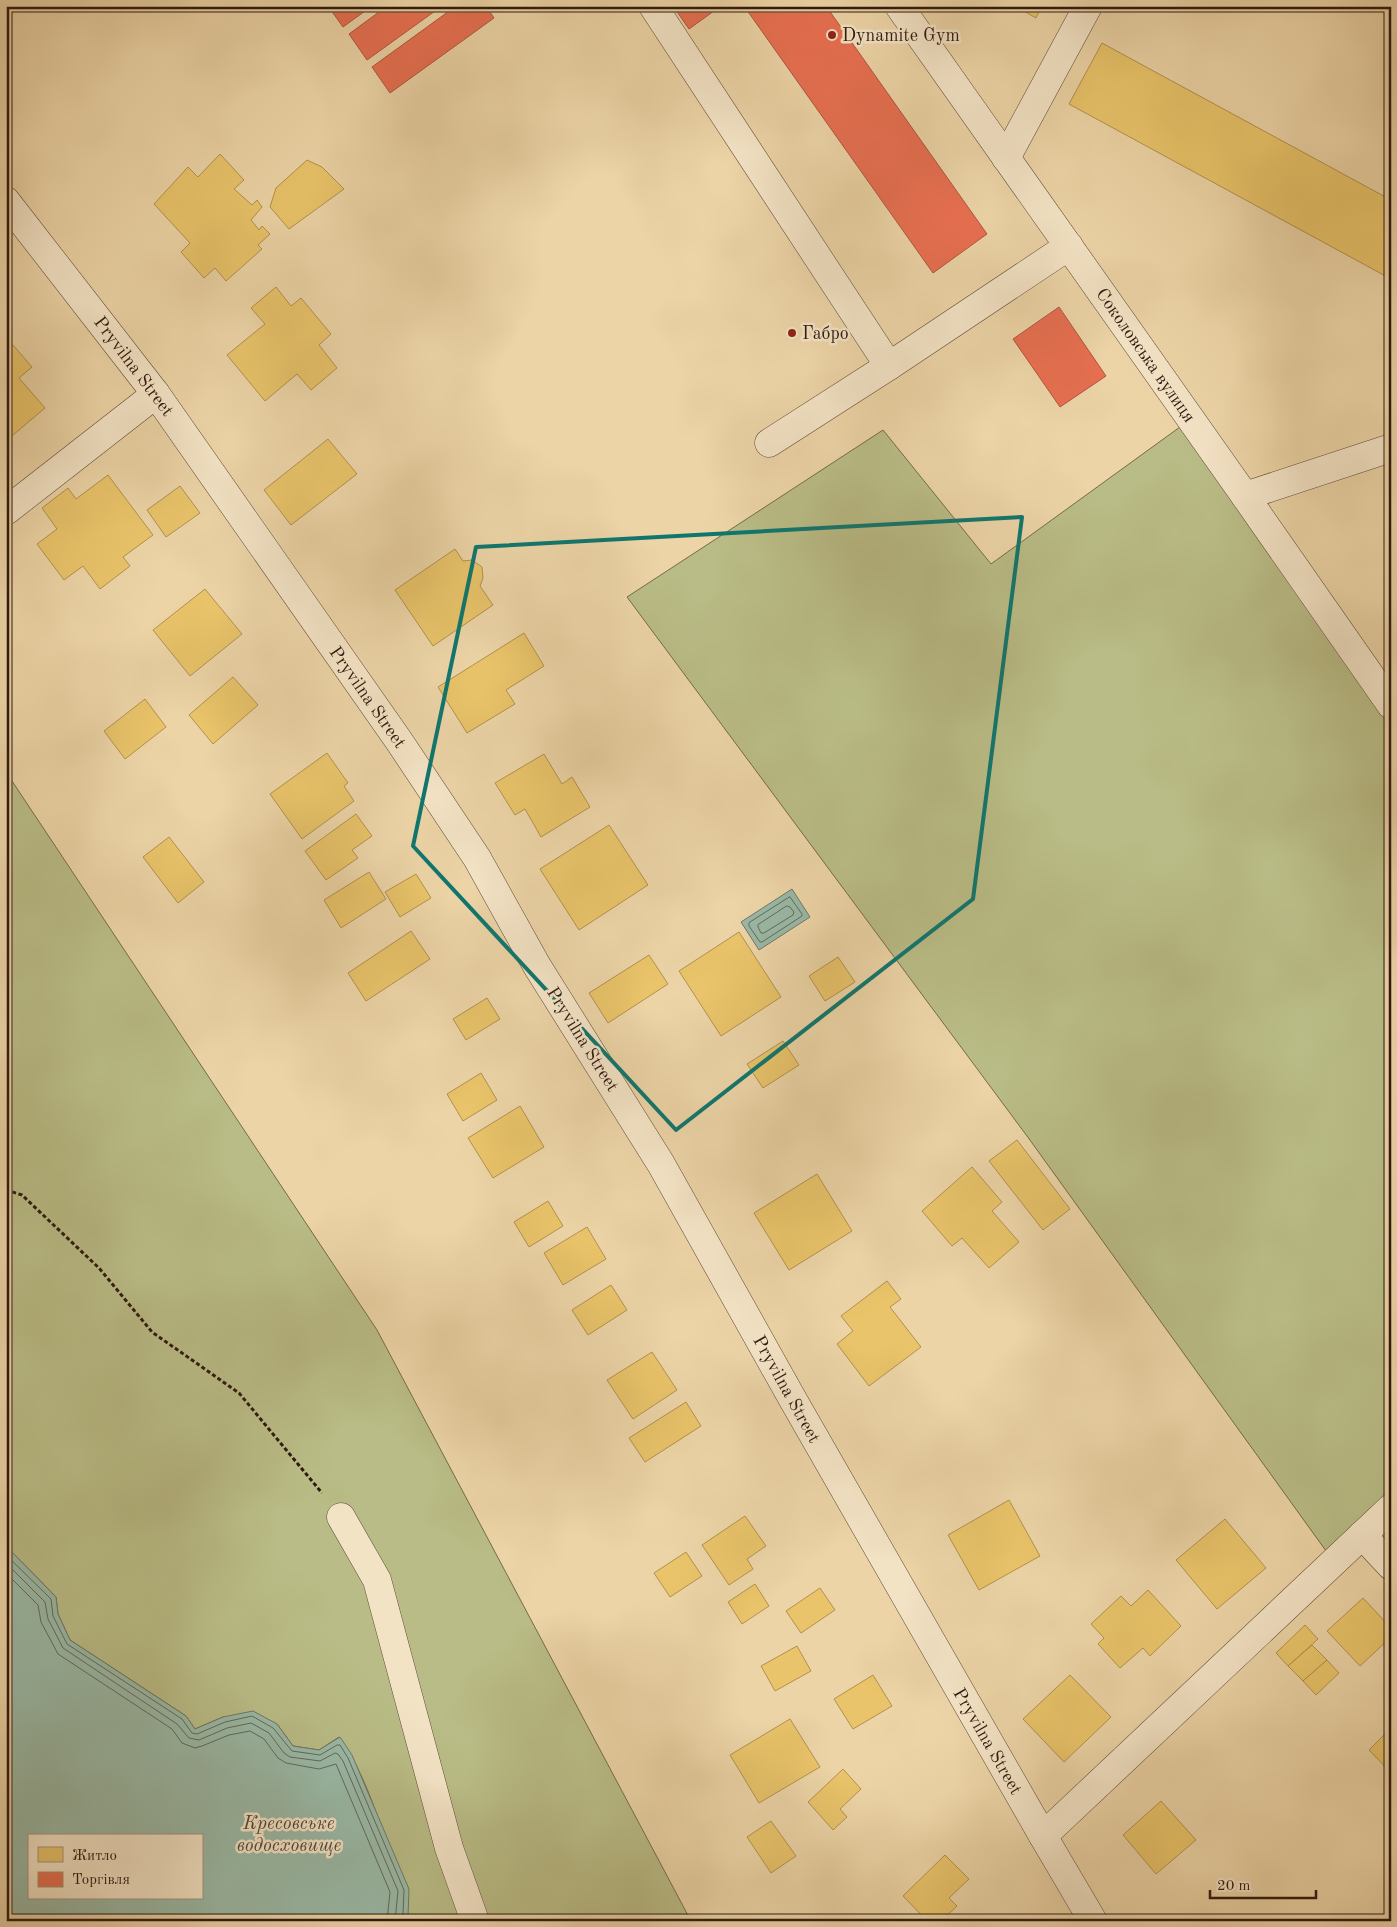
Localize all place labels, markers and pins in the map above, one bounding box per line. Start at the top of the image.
place label: Dynamite Gym [842,27,960,45]
marker: Dynamite Gym [826,29,838,41]
place label: Габро [802,325,849,343]
marker: Габро [786,327,798,339]

